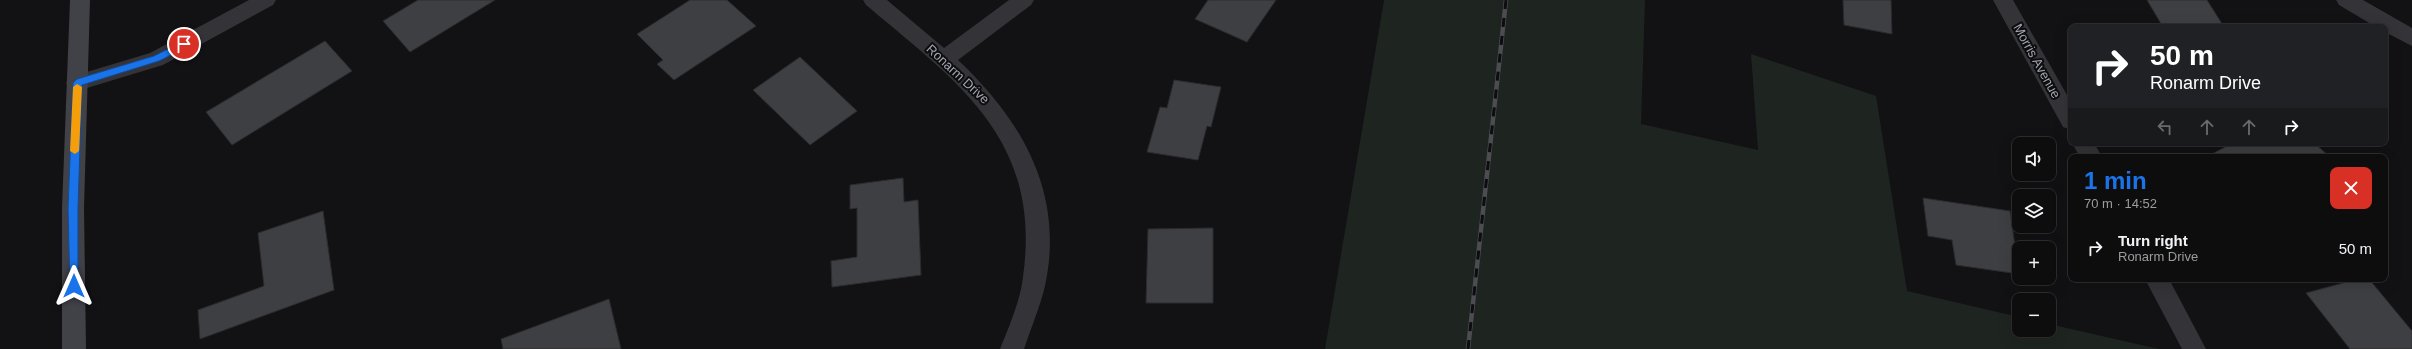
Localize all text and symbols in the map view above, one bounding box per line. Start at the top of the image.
street label: Morris Avenue [2010,21,2064,101]
pin [167,27,201,61]
icon: arrive [173,33,195,55]
icon: right [2084,40,2136,92]
text: 50 m [2150,40,2214,71]
street label: Ronarm Drive [924,41,992,107]
text: Ronarm Drive [2150,73,2261,93]
icon: left [2154,116,2176,138]
icon: ahead [2196,116,2218,138]
icon: ahead [2238,116,2260,138]
icon: right [2280,116,2302,138]
map controls [2012,137,2056,337]
button: sound [2012,137,2056,181]
text: 1 min [2084,167,2147,194]
button: close [2330,167,2372,209]
button: layers [2012,189,2056,233]
text: 70 m · 14:52 [2084,196,2157,211]
text: Turn right [2118,232,2188,249]
icon: right [2084,237,2106,259]
text: 50 m [2339,240,2372,257]
button: + [2012,241,2056,285]
text: Ronarm Drive [2118,249,2198,264]
position arrow [53,265,95,307]
button: − [2012,293,2056,337]

